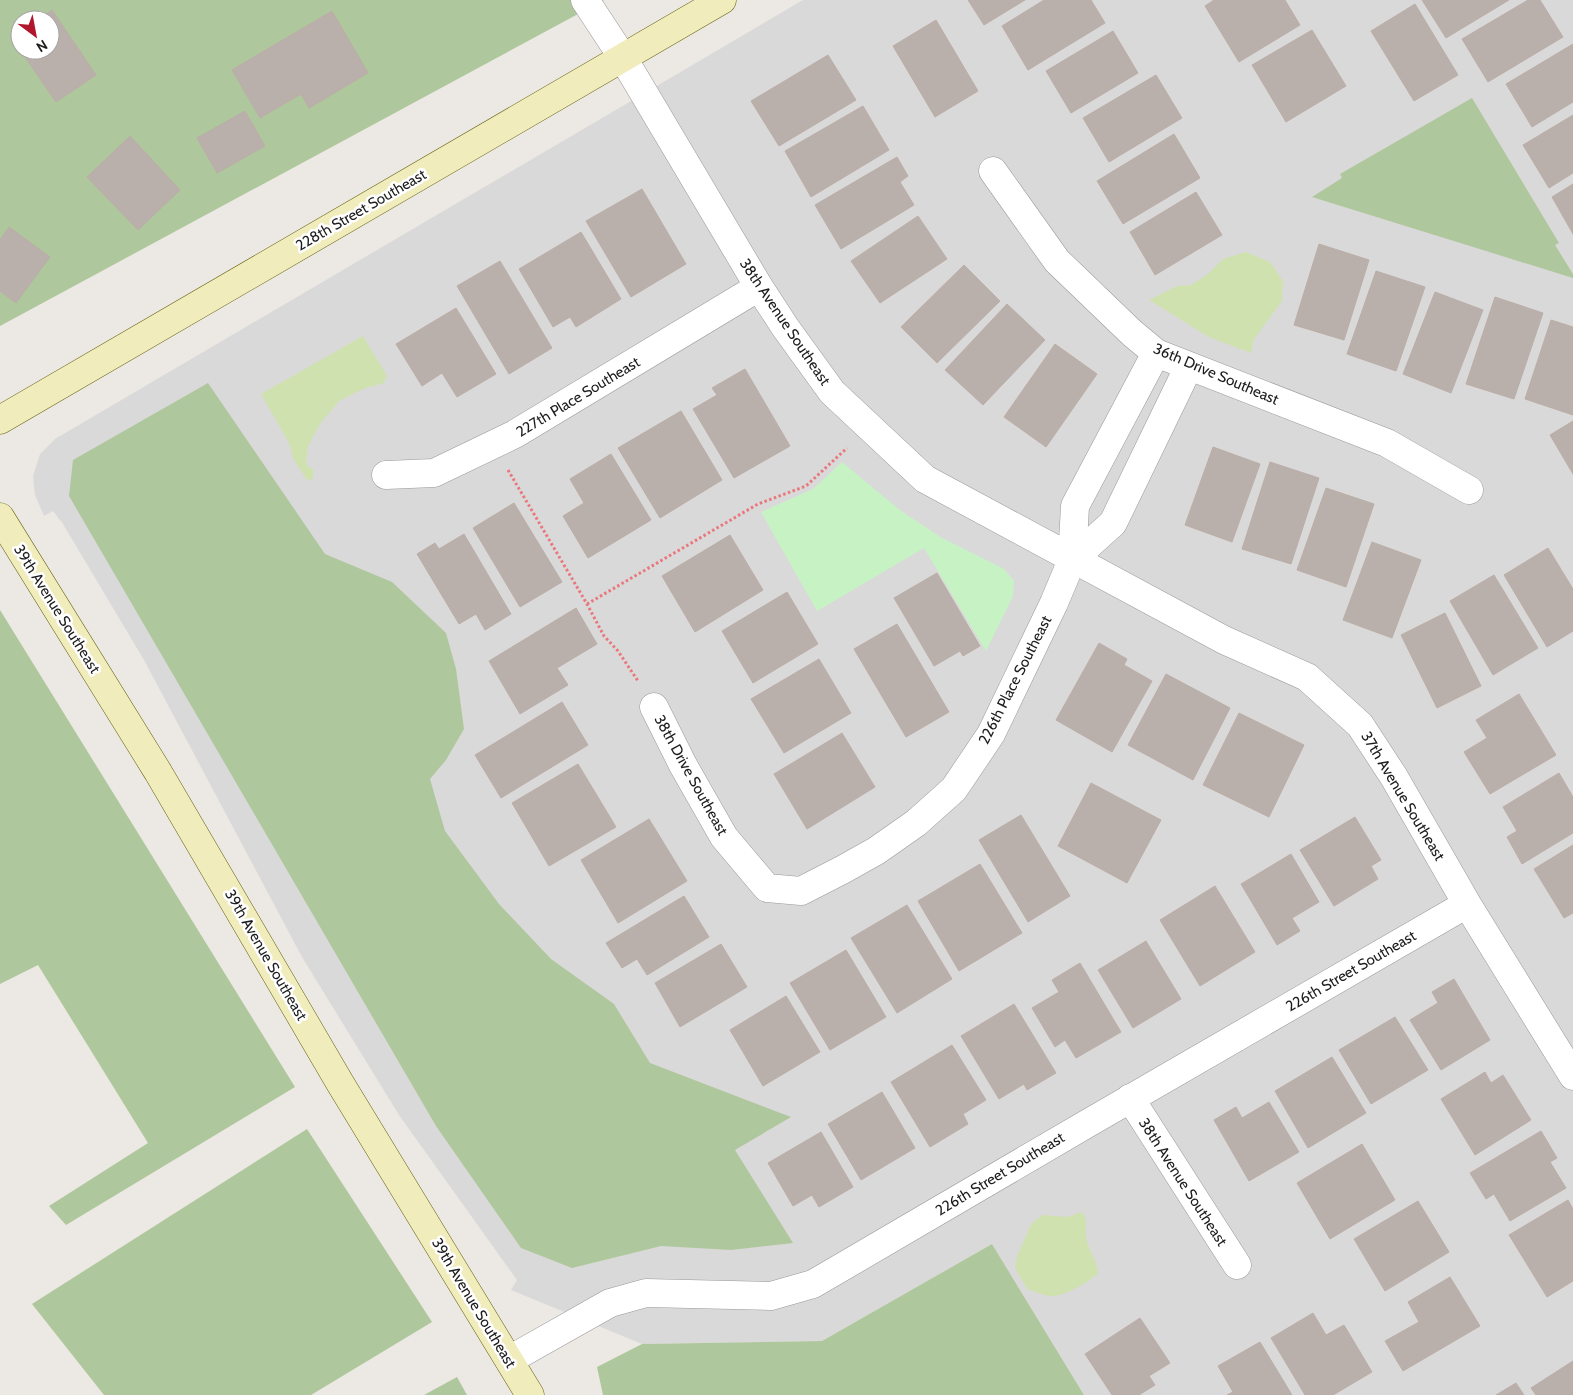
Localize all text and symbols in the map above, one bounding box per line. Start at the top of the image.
north arrow [10,10,60,60]
text: N [33,36,51,56]
street label: 228th Street Southeast [293,165,429,255]
street label: 38th Avenue Southeast [736,255,834,389]
street label: 36th Drive Southeast [1151,339,1281,409]
street label: 227th Place Southeast [513,353,643,441]
street label: 39th Avenue Southeast [10,541,104,677]
street label: 226th Place Southeast [975,613,1055,747]
street label: 38th Drive Southeast [650,712,732,838]
street label: 37th Avenue Southeast [1357,728,1449,864]
street label: 39th Avenue Southeast [221,886,311,1024]
street label: 226th Street Southeast [1283,926,1419,1016]
street label: 38th Avenue Southeast [1135,1115,1231,1249]
street label: 226th Street Southeast [932,1128,1068,1220]
street label: 39th Avenue Southeast [428,1235,520,1371]

